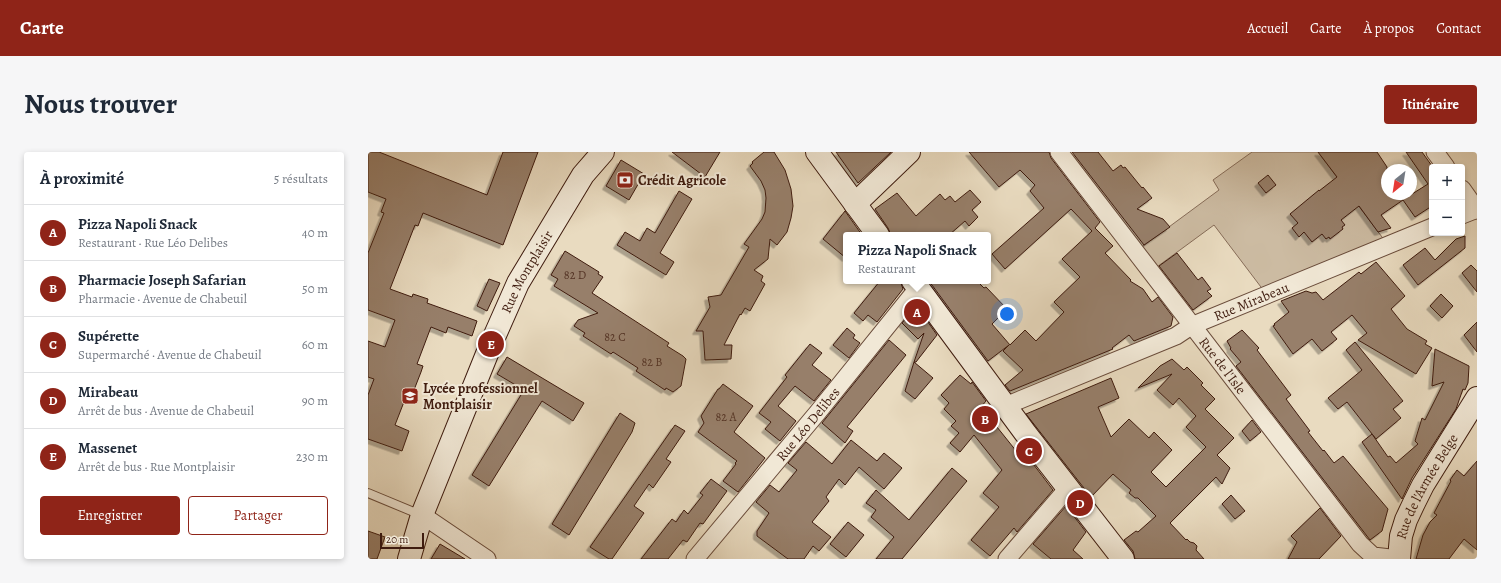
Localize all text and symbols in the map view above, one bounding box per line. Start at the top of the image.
text: Carte [20,15,64,41]
text: Accueil [1247,19,1288,38]
text: Carte [1310,19,1342,38]
text: À propos [1364,19,1414,38]
text: Contact [1436,19,1481,38]
text: Nous trouver [24,85,177,123]
button: Itinéraire [1384,85,1477,124]
north arrow [1381,164,1417,200]
map controls [1429,164,1465,236]
button: + [1429,164,1465,200]
text: À proximité [40,167,124,190]
text: 5 résultats [274,170,328,187]
bank icon: Crédit Agricole [615,170,635,190]
place label: Crédit Agricole [638,171,727,190]
button: − [1429,200,1465,236]
text: Pizza Napoli Snack [78,214,197,234]
text: A [49,224,57,241]
text: 40 m [302,224,328,241]
street label: Rue Montplaisir [497,226,558,316]
popup [843,232,991,284]
text: Restaurant · Rue Léo Delibes [78,234,228,251]
text: Pizza Napoli Snack [857,240,977,260]
text: Restaurant [857,260,916,277]
house number: 82 D [564,267,586,283]
text: Pharmacie Joseph Safarian [78,270,246,290]
street label: Rue Mirabeau [1211,278,1292,326]
text: B [49,280,57,297]
text: 50 m [302,280,328,297]
text: Pharmacie · Avenue de Chabeuil [78,290,247,307]
pin: A [904,297,930,327]
your location [997,304,1017,324]
text: Supérette [78,326,139,346]
pin: E [478,329,504,359]
house number: 82 C [604,329,626,345]
street label: Rue de l'Isle [1194,333,1250,398]
text: C [49,336,57,353]
text: 60 m [302,336,328,353]
text: Supermarché · Avenue de Chabeuil [78,346,261,363]
house number: 82 B [641,354,663,370]
place label: Lycée professionnel Montplaisir [423,379,538,414]
text: Mirabeau [78,382,138,402]
street label: Rue Léo Delibes [772,383,844,465]
school or university icon: Lycée professionnel Montplaisir [400,386,420,406]
text: D [48,392,58,409]
text: 90 m [302,392,328,409]
text: Arrêt de bus · Avenue de Chabeuil [78,402,254,419]
pin: B [972,404,998,434]
house number: 82 A [716,409,737,425]
street label: Rue de l'Armée Belge [1392,430,1463,542]
pin: C [1016,436,1042,466]
text: Massenet [78,438,137,458]
text: E [49,448,57,465]
text: 230 m [296,448,328,465]
text: Arrêt de bus · Rue Montplaisir [78,458,235,475]
pin: D [1067,488,1093,518]
button: Enregistrer [40,496,180,535]
button: Partager [188,496,328,535]
scale bar [380,531,424,550]
text: 20 m [386,532,408,547]

